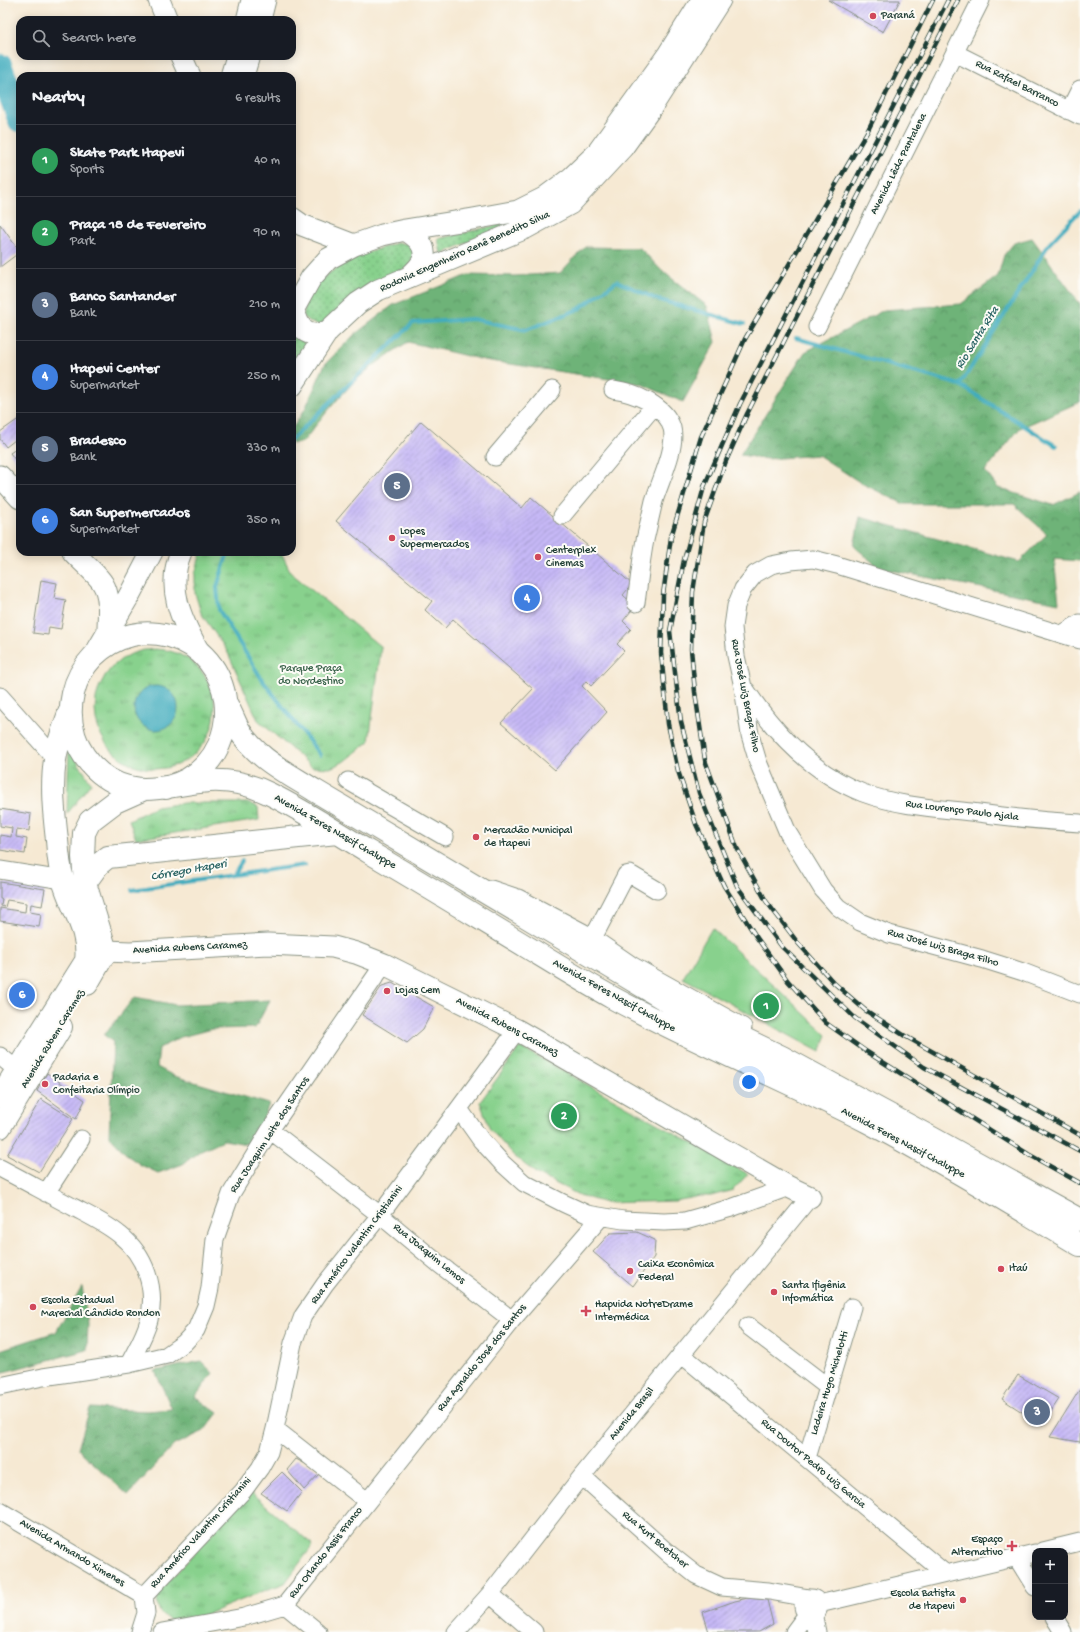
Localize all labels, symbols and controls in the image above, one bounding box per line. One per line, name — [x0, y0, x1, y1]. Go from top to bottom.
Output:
place label: Paraná — [880, 10, 915, 22]
marker: Paraná — [868, 11, 878, 21]
search box — [16, 16, 296, 60]
icon: search — [30, 27, 52, 49]
text: Search here — [62, 29, 136, 47]
street label: Rua Rafael Barranco — [973, 57, 1061, 110]
text: Nearby — [32, 88, 85, 108]
text: 6 results — [235, 91, 280, 106]
street label: Avenida Lêda Pantalena — [868, 111, 930, 217]
text: Skate Park Itapevi — [70, 144, 185, 162]
text: 1 — [42, 153, 48, 168]
text: 40 m — [254, 153, 280, 168]
text: Sports — [70, 162, 104, 177]
street label: Rodovia Engenheiro Renê Benedito Silva — [378, 209, 553, 295]
text: Praça 18 de Fevereiro — [70, 216, 206, 234]
text: 2 — [42, 225, 48, 240]
text: 90 m — [254, 225, 280, 240]
text: Park — [70, 234, 95, 249]
text: Banco Santander — [70, 288, 175, 306]
text: 3 — [42, 297, 48, 312]
text: 210 m — [249, 297, 280, 312]
water label: Rio Santa Rita — [953, 303, 1003, 372]
text: Bank — [70, 306, 96, 321]
text: Itapevi Center — [70, 360, 159, 378]
text: 4 — [42, 369, 48, 384]
text: 250 m — [247, 369, 280, 384]
text: Supermarket — [70, 378, 139, 393]
text: Bradesco — [70, 432, 126, 450]
text: 5 — [42, 441, 48, 456]
text: 330 m — [247, 441, 280, 456]
text: Bank — [70, 450, 96, 465]
pin: 5 — [384, 471, 410, 501]
text: San Supermercados — [70, 504, 190, 522]
text: 6 — [42, 513, 48, 528]
text: 350 m — [247, 513, 280, 528]
text: Supermarket — [70, 522, 139, 537]
place label: Lopes Supermercados — [400, 526, 470, 551]
marker: Lopes Supermercados — [387, 533, 397, 543]
place label: Centerplex Cinemas — [546, 545, 596, 570]
marker: Centerplex Cinemas — [533, 552, 543, 562]
pin: 4 — [514, 583, 540, 613]
street label: Rua José Luiz Braga Filho — [728, 638, 762, 754]
park label: Parque Praça do Nordestino — [278, 663, 344, 688]
street label: Avenida Feres Nascif Chaluppe — [272, 791, 399, 872]
street label: Rua Lourenço Paulo Ajala — [905, 798, 1020, 824]
place label: Mercadão Municipal de Itapevi — [484, 825, 573, 850]
marker: Mercadão Municipal de Itapevi — [471, 832, 481, 842]
water label: Córrego Itaperi — [150, 857, 229, 885]
street label: Rua José Luiz Braga Filho — [886, 926, 1000, 970]
street label: Avenida Rubens Caramez — [133, 939, 249, 957]
street label: Avenida Feres Nascif Chaluppe — [550, 956, 678, 1035]
pin: 6 — [9, 980, 35, 1010]
place label: Lojas Cem — [395, 985, 440, 997]
street label: Avenida Rubem Caramez — [19, 986, 88, 1091]
marker: Lojas Cem — [382, 986, 392, 996]
pin: 1 — [753, 991, 779, 1021]
street label: Avenida Rubens Caramez — [454, 995, 561, 1060]
place label: Padaria e Confeitaria Olímpio — [52, 1072, 140, 1097]
your location — [739, 1072, 759, 1092]
street label: Rua Joaquim Leite dos Santos — [228, 1074, 313, 1195]
marker: Padaria e Confeitaria Olímpio — [40, 1079, 50, 1089]
pin: 2 — [551, 1101, 577, 1131]
street label: Avenida Feres Nascif Chaluppe — [839, 1104, 968, 1181]
street label: Rua Américo Valentim Cristianini — [308, 1183, 406, 1307]
street label: Rua Joaquim Lemos — [391, 1221, 468, 1287]
place label: Caixa Econômica Federal — [637, 1259, 715, 1284]
place label: Itaú — [1009, 1263, 1027, 1275]
marker: Itaú — [996, 1264, 1006, 1274]
marker: Caixa Econômica Federal — [625, 1266, 635, 1276]
place label: Santa Ifigênia Informática — [782, 1279, 847, 1305]
marker: Santa Ifigênia Informática — [769, 1287, 779, 1297]
place label: Escola Estadual Marechal Cândido Rondon — [41, 1295, 161, 1320]
place label: Hapvida NotreDrame Intermédica — [595, 1299, 693, 1324]
street label: Rua Agnaldo José dos Santos — [435, 1301, 530, 1414]
marker: Escola Estadual Marechal Cândido Rondon — [28, 1302, 38, 1312]
marker: Hapvida NotreDrame Intermédica — [580, 1305, 592, 1317]
street label: Ladeira Hugo Michelotti — [808, 1330, 852, 1436]
street label: Avenida Brasil — [607, 1385, 657, 1443]
pin: 3 — [1024, 1397, 1050, 1427]
street label: Rua Doutor Pedro Luiz Garcia — [758, 1417, 868, 1512]
street label: Rua Américo Valentim Cristianini — [148, 1475, 254, 1591]
street label: Rua Orlando Assis Franco — [287, 1505, 366, 1601]
street label: Rua Kurt Boetcher — [620, 1509, 691, 1572]
street label: Avenida Armando Ximenes — [17, 1517, 128, 1590]
place label: Espaço Alternativo — [951, 1534, 1003, 1559]
marker: Espaço Alternativo — [1006, 1540, 1018, 1552]
map controls — [1032, 1548, 1068, 1620]
button: + — [1032, 1548, 1068, 1584]
button: − — [1032, 1584, 1068, 1620]
place label: Escola Batista de Itapevi — [890, 1588, 956, 1613]
marker: Escola Batista de Itapevi — [958, 1595, 968, 1605]

